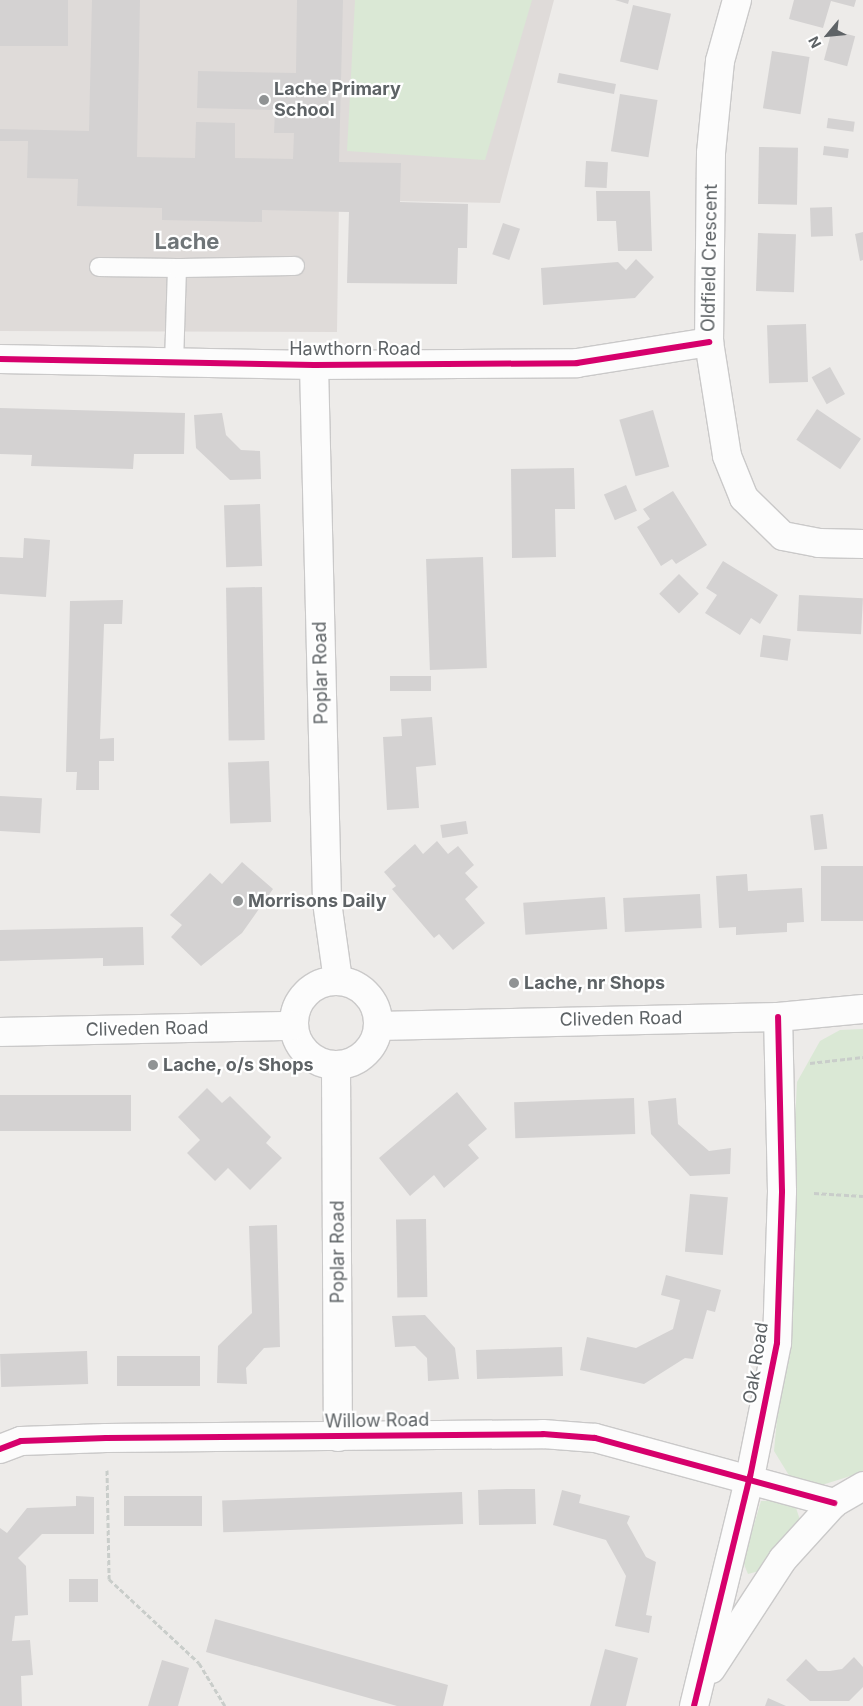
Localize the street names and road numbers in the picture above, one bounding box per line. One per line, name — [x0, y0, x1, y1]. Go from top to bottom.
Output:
street label: Oldfield Crescent — [698, 184, 722, 332]
street label: Hawthorn Road — [289, 338, 421, 360]
street label: Poplar Road — [309, 621, 333, 725]
street label: Cliveden Road — [559, 1007, 683, 1031]
street label: Cliveden Road — [85, 1017, 209, 1041]
street label: Poplar Road — [327, 1201, 349, 1303]
street label: Oak Road — [739, 1321, 773, 1405]
street label: Willow Road — [325, 1409, 429, 1433]

